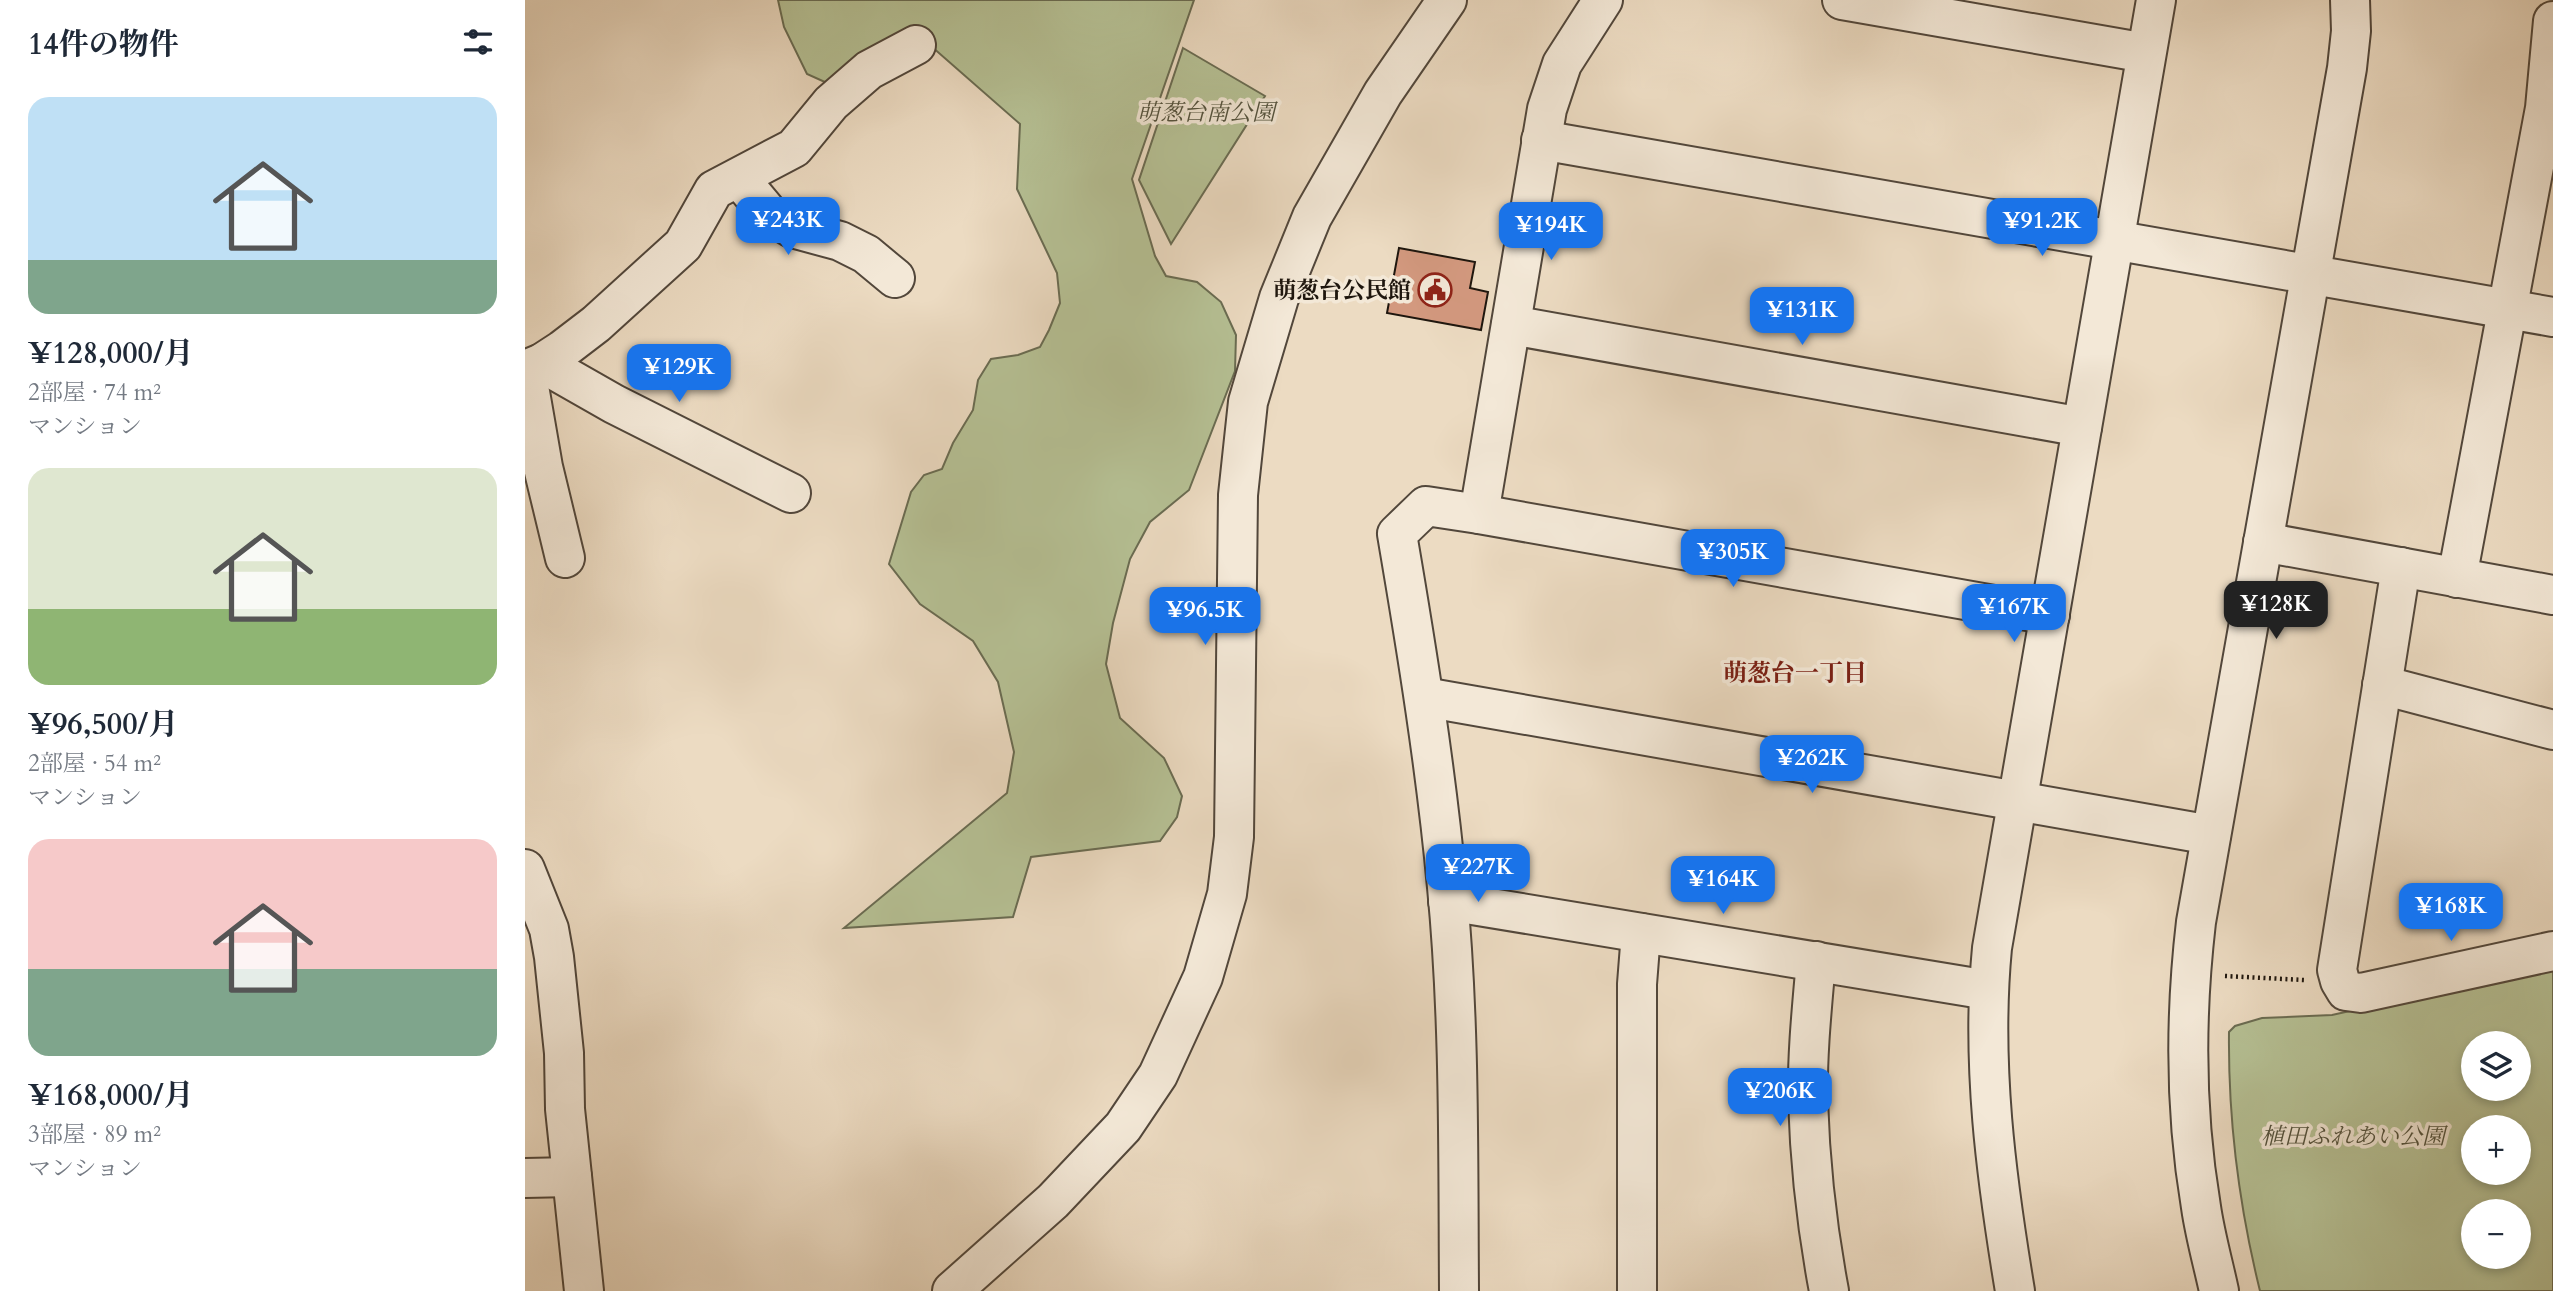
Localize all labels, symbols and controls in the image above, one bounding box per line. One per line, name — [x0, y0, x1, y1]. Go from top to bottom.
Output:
icon: filters — [459, 23, 497, 61]
text: 14件の物件 — [28, 24, 179, 65]
park label: 萌葱台南公園 — [1137, 97, 1279, 128]
icon: home — [200, 143, 326, 269]
pin: ¥243K — [739, 198, 837, 257]
pin: ¥91.2K — [1985, 198, 2099, 258]
pin: ¥194K — [1502, 202, 1600, 262]
text: ¥243K — [752, 204, 824, 235]
text: ¥91.2K — [2003, 205, 2082, 236]
text: ¥194K — [1515, 209, 1587, 240]
public building icon: 萌葱台公民館 — [1416, 271, 1454, 309]
place label: 萌葱台公民館 — [1273, 275, 1411, 306]
pin: ¥131K — [1753, 288, 1851, 347]
text: ¥131K — [1766, 294, 1838, 325]
text: ¥128,000/月 — [28, 333, 194, 374]
pin: ¥129K — [630, 344, 728, 404]
text: ¥129K — [643, 351, 715, 382]
text: 2部屋 · 74 m² — [28, 377, 161, 408]
text: マンション — [28, 411, 142, 442]
icon: home — [200, 514, 326, 640]
pin: ¥305K — [1684, 530, 1782, 589]
text: ¥305K — [1697, 536, 1769, 567]
pin: ¥128K — [2227, 582, 2325, 641]
pin: ¥167K — [1965, 584, 2063, 644]
pin: ¥96.5K — [1148, 588, 1262, 647]
text: ¥128K — [2240, 588, 2312, 619]
text: ¥167K — [1978, 591, 2050, 622]
text: ¥96.5K — [1166, 594, 1245, 625]
district label: 萌葱台一丁目 — [1723, 657, 1867, 690]
text: ¥96,500/月 — [28, 704, 178, 745]
pin: ¥262K — [1763, 736, 1861, 795]
text: ¥262K — [1776, 742, 1848, 773]
text: 2部屋 · 54 m² — [28, 748, 161, 779]
text: マンション — [28, 782, 142, 813]
pin: ¥227K — [1429, 844, 1527, 904]
text: ¥227K — [1442, 851, 1514, 882]
pin: ¥164K — [1674, 856, 1772, 916]
text: ¥164K — [1687, 863, 1759, 894]
pin: ¥168K — [2402, 884, 2500, 943]
icon: home — [200, 885, 326, 1011]
text: ¥168K — [2415, 890, 2487, 921]
map controls — [2461, 1031, 2531, 1269]
button: layers — [2461, 1031, 2531, 1101]
pin: ¥206K — [1731, 1068, 1829, 1128]
text: ¥168,000/月 — [28, 1075, 194, 1116]
text: ¥206K — [1744, 1075, 1816, 1106]
button: + — [2461, 1115, 2531, 1185]
text: 3部屋 · 89 m² — [28, 1119, 161, 1150]
park label: 植田ふれあい公園 — [2261, 1121, 2449, 1152]
text: マンション — [28, 1153, 142, 1184]
button: − — [2461, 1199, 2531, 1269]

